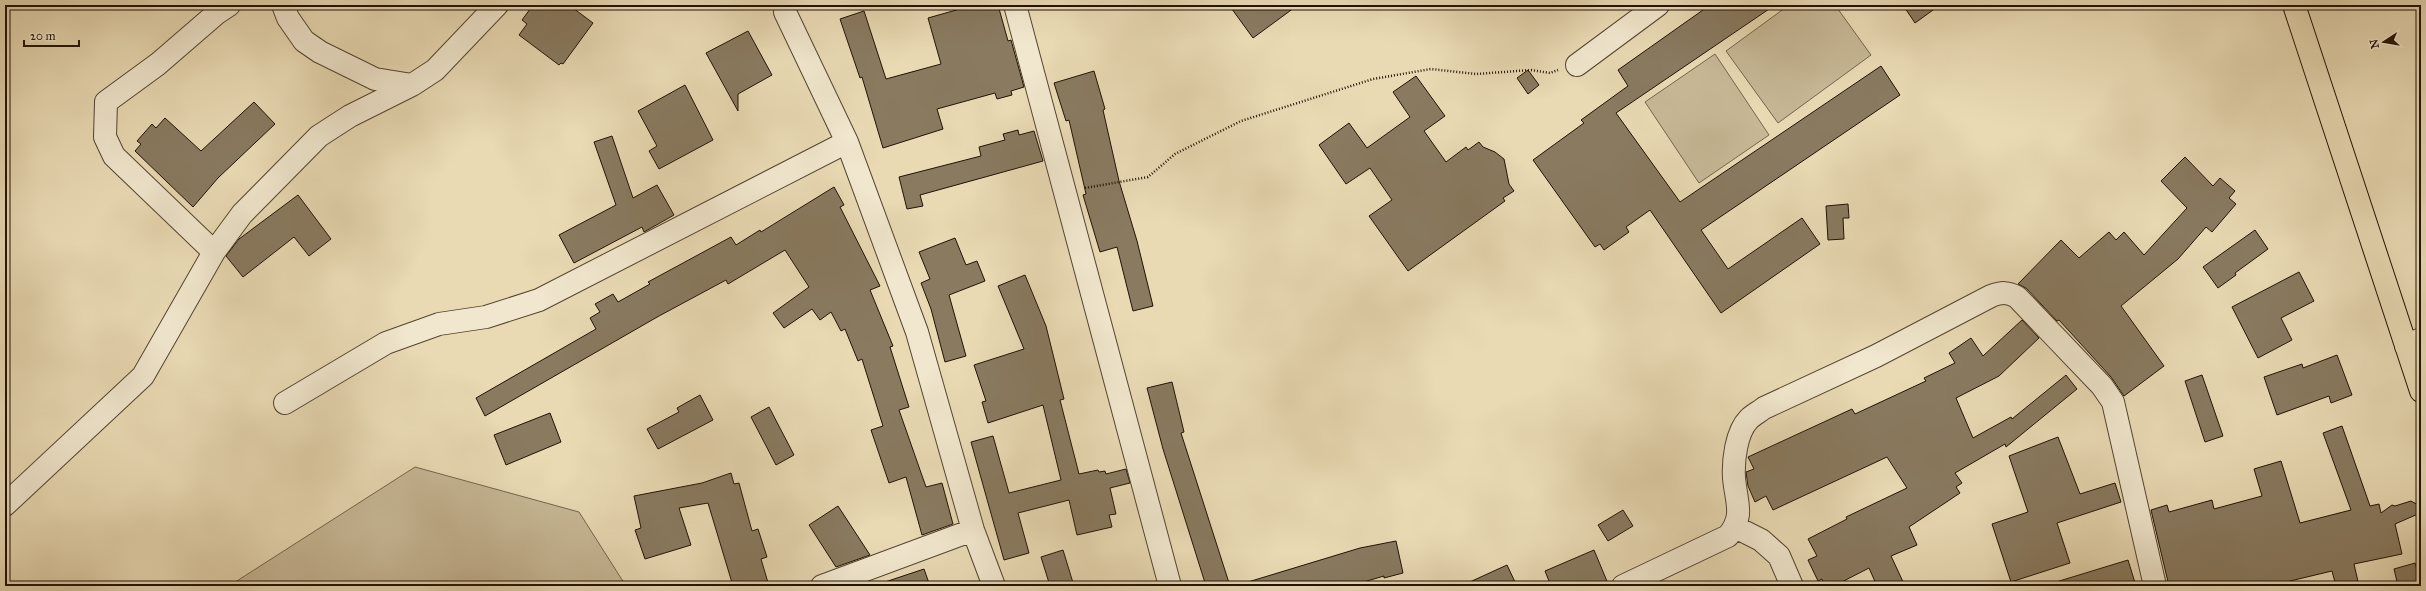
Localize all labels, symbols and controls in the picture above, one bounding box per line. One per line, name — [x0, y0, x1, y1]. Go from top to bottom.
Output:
scale bar — [24, 22, 79, 48]
north arrow — [2364, 22, 2404, 62]
text: 20 m — [30, 29, 56, 43]
text: N — [2367, 37, 2382, 50]

